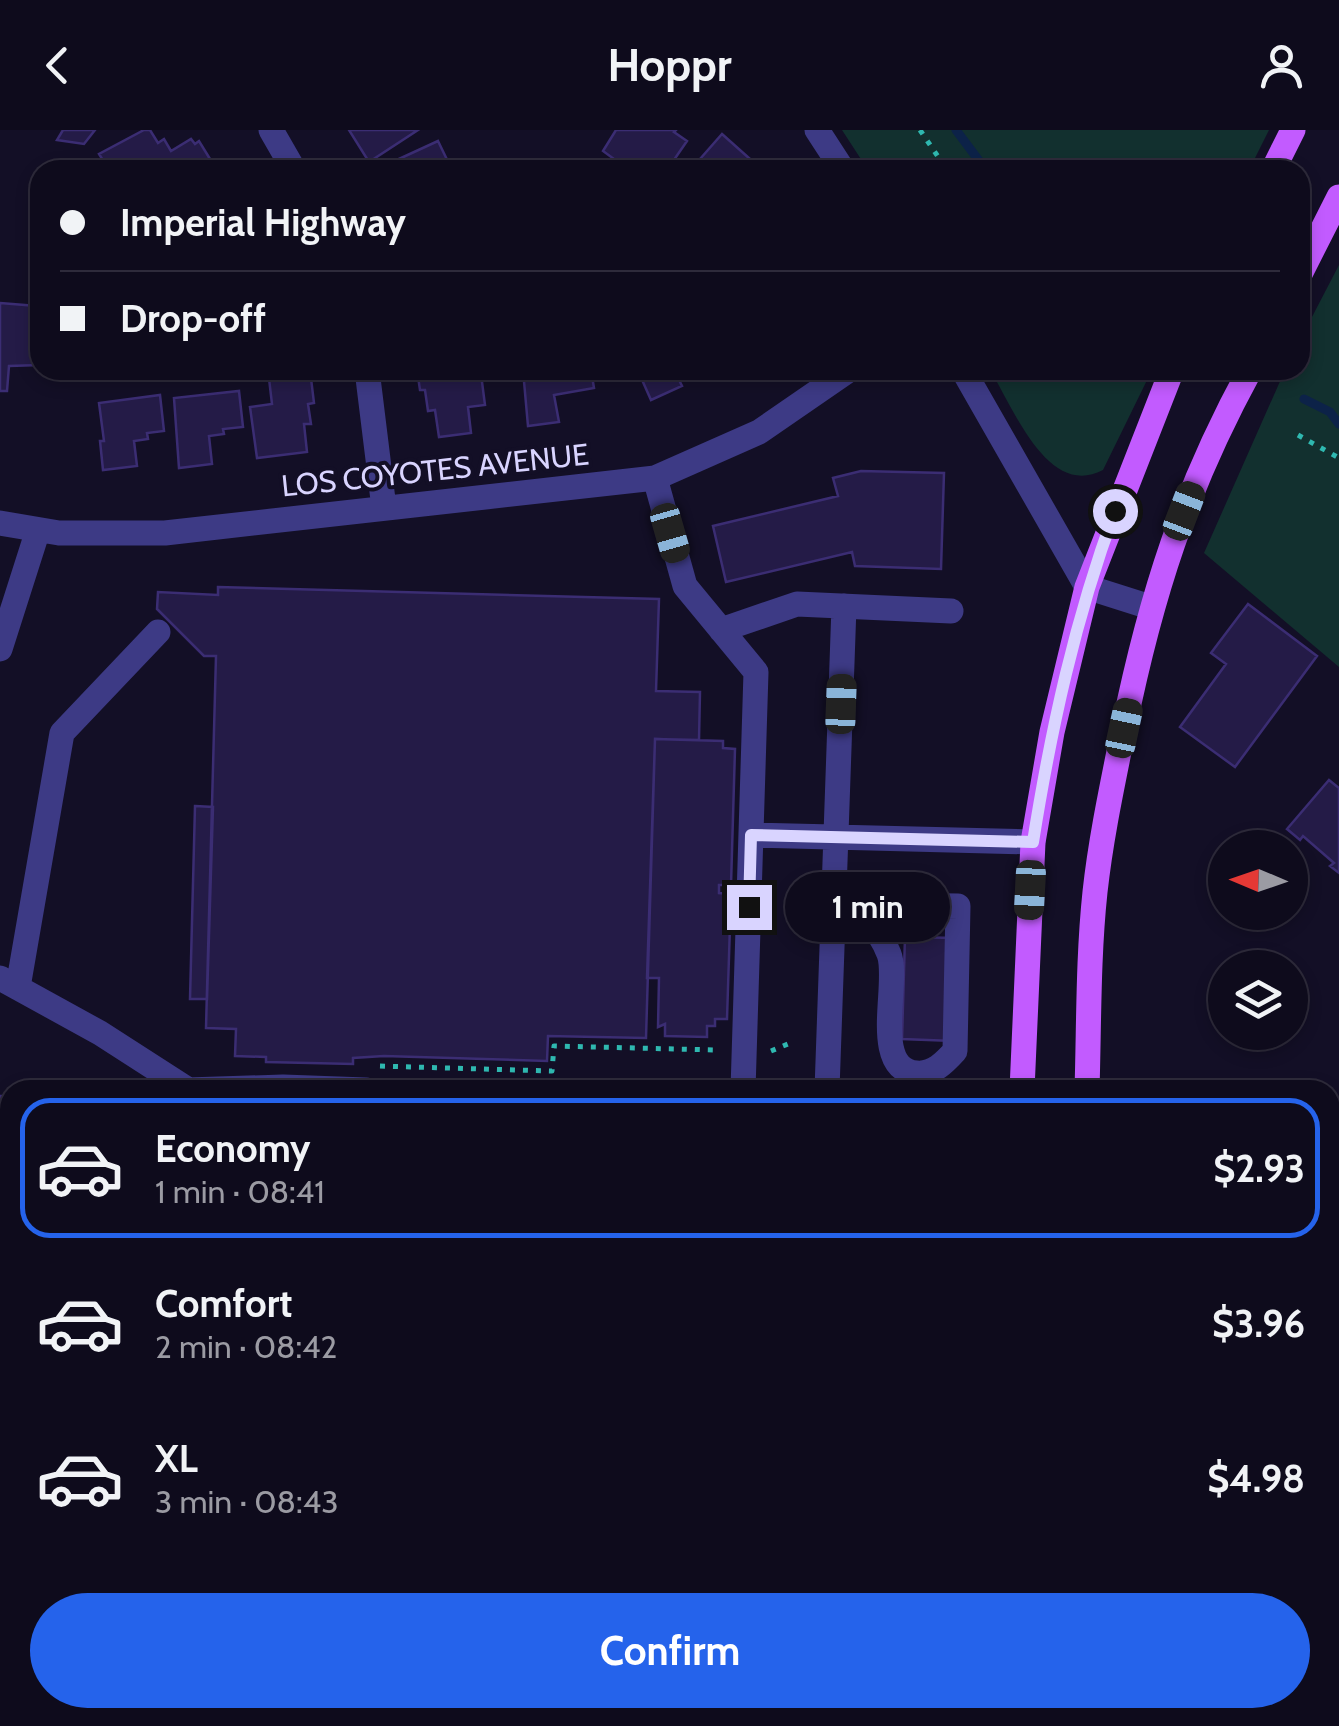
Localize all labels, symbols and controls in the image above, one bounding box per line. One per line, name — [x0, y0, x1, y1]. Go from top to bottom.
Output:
icon: back — [30, 38, 85, 93]
text: Hoppr — [607, 38, 732, 92]
icon: person — [1254, 38, 1309, 93]
text: Imperial Highway — [120, 199, 406, 246]
text: Drop-off — [120, 295, 266, 342]
street label: LOS COYOTES AVENUE — [279, 435, 591, 505]
car — [1159, 478, 1209, 544]
route start — [1093, 489, 1138, 534]
car — [647, 500, 693, 566]
car — [825, 673, 857, 735]
car — [1103, 696, 1145, 760]
north arrow — [1208, 830, 1308, 930]
map controls — [1208, 830, 1308, 1050]
car — [1013, 859, 1047, 921]
callout: 1 min — [784, 872, 949, 942]
route end — [727, 885, 772, 930]
text: 1 min — [831, 887, 904, 926]
button: layers — [1208, 950, 1308, 1050]
icon: car — [35, 1123, 125, 1213]
text: Economy — [155, 1125, 310, 1172]
text: $2.93 — [1213, 1145, 1305, 1192]
text: 1 min · 08:41 — [155, 1172, 325, 1211]
icon: car — [35, 1278, 125, 1368]
text: Comfort — [155, 1280, 292, 1327]
text: $3.96 — [1212, 1300, 1305, 1347]
text: 2 min · 08:42 — [155, 1327, 337, 1366]
icon: car — [35, 1433, 125, 1523]
text: XL — [155, 1435, 198, 1482]
text: $4.98 — [1207, 1455, 1305, 1502]
text: 3 min · 08:43 — [155, 1482, 338, 1521]
button: Confirm — [30, 1593, 1310, 1708]

